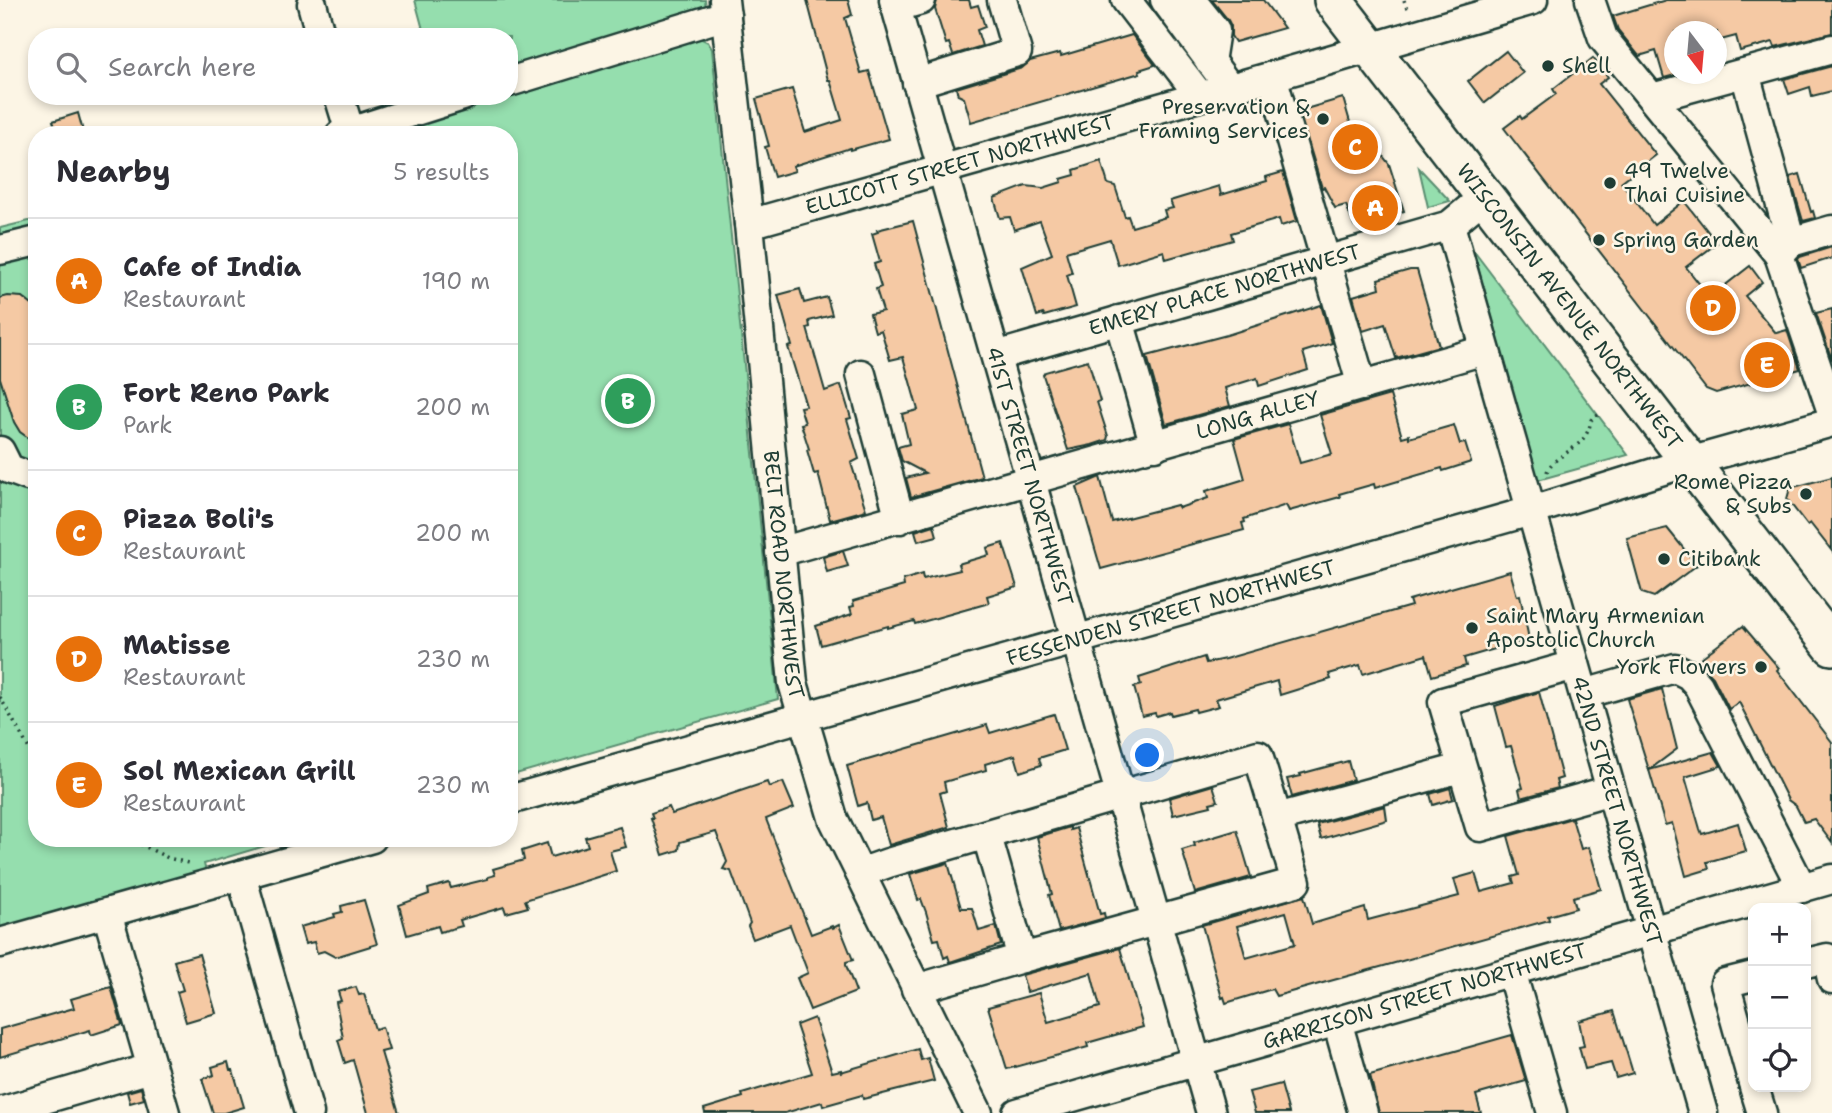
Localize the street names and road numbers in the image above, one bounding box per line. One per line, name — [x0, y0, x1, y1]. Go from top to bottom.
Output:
street label: ELLICOTT STREET NORTHWEST — [802, 108, 1117, 221]
street label: WISCONSIN AVENUE NORTHWEST — [1450, 158, 1689, 455]
street label: EMERY PLACE NORTHWEST — [1085, 238, 1364, 343]
street label: 41ST STREET NORTHWEST — [979, 343, 1080, 609]
street label: LONG ALLEY — [1193, 384, 1323, 446]
street label: BELT ROAD NORTHWEST — [757, 449, 811, 703]
street label: FESSENDEN STREET NORTHWEST — [1003, 553, 1339, 673]
street label: 42ND STREET NORTHWEST — [1565, 672, 1669, 949]
street label: GARRISON STREET NORTHWEST — [1259, 936, 1590, 1056]

